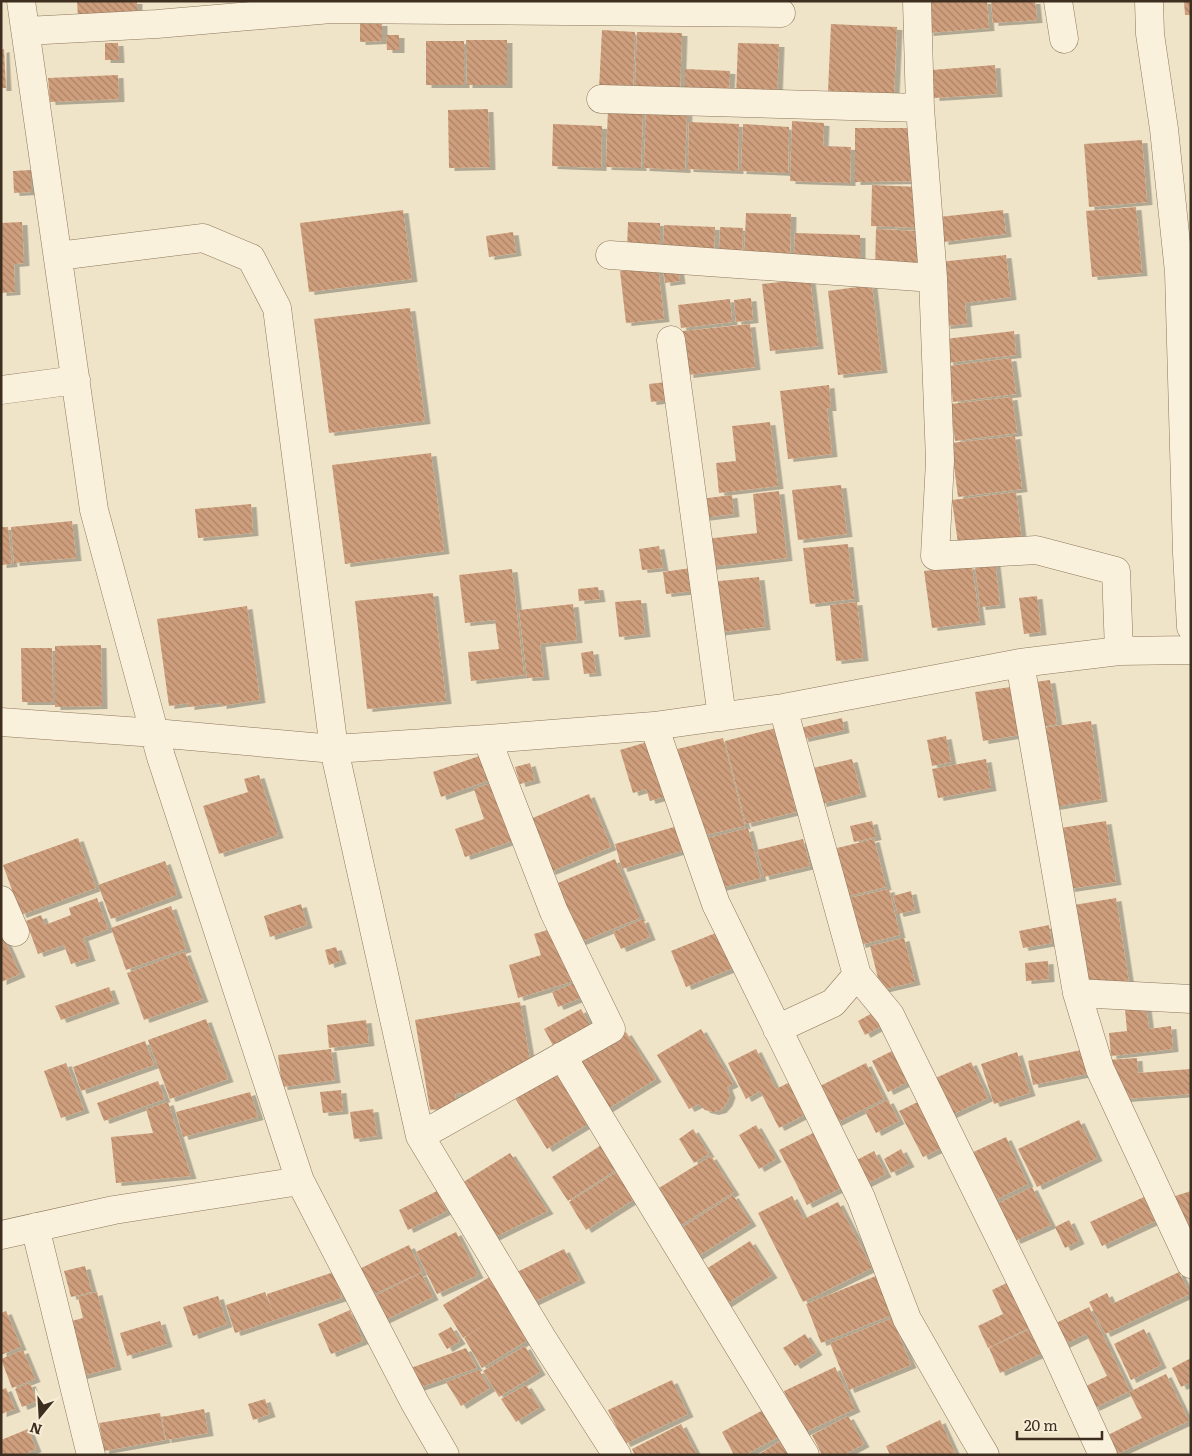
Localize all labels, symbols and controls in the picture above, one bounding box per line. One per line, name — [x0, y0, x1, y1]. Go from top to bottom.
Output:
north arrow — [15, 1391, 65, 1441]
scale bar — [1017, 1408, 1102, 1440]
text: 20 m — [1024, 1413, 1058, 1436]
text: N — [27, 1418, 44, 1441]

